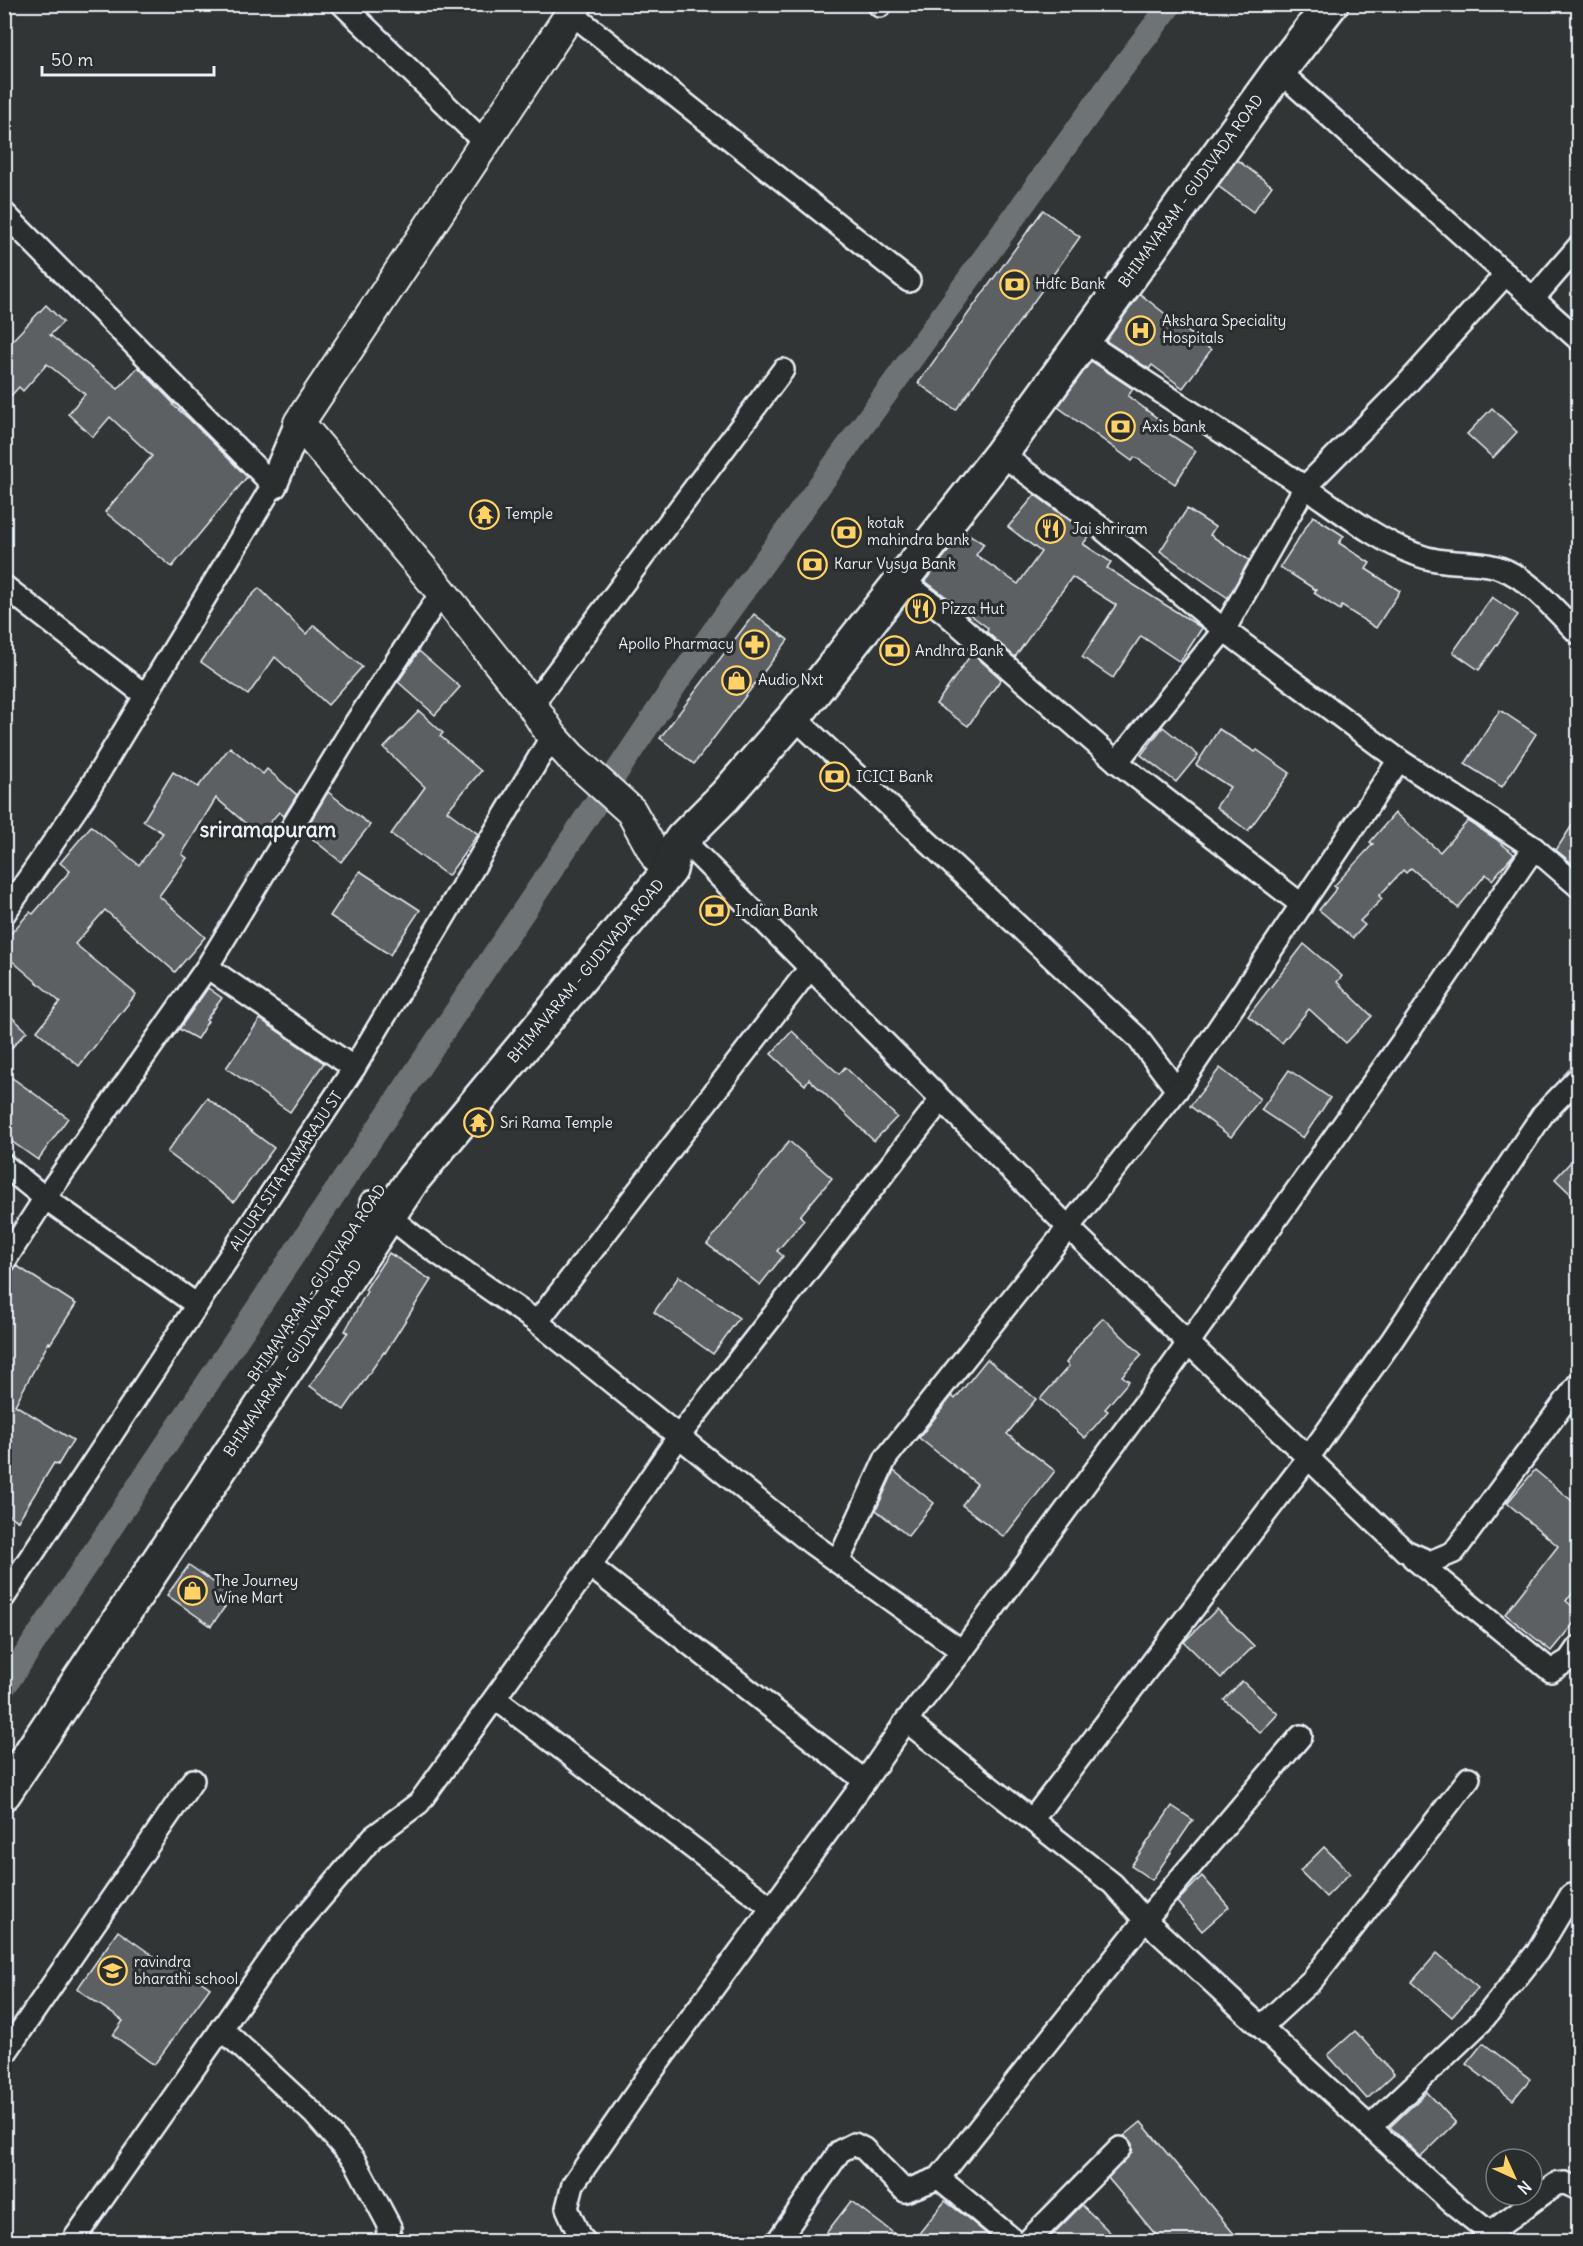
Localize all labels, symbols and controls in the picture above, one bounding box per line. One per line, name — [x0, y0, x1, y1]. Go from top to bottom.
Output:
scale bar — [42, 39, 214, 77]
text: 50 m — [51, 48, 93, 71]
street label: BHIMAVARAM - GUDIVADA ROAD — [1114, 91, 1267, 291]
bank icon: Hdfc Bank — [998, 268, 1030, 300]
place label: Hdfc Bank — [1035, 274, 1106, 293]
place label: Akshara Speciality Hospitals — [1162, 311, 1286, 347]
hospital icon: Akshara Speciality Hospitals — [1125, 314, 1157, 346]
bank icon: Axis bank — [1105, 411, 1137, 443]
place label: Axis bank — [1142, 417, 1206, 436]
temple icon: Temple — [468, 498, 500, 530]
place label: Temple — [505, 504, 553, 523]
place label: kotak mahindra bank — [867, 513, 970, 549]
restaurant icon: Jai shriram — [1035, 513, 1067, 545]
bank icon: kotak mahindra bank — [830, 516, 862, 548]
place label: Jai shriram — [1072, 519, 1148, 538]
bank icon: Karur Vysya Bank — [797, 548, 829, 580]
place label: Karur Vysya Bank — [834, 554, 956, 573]
restaurant icon: Pizza Hut — [904, 593, 936, 625]
place label: Pizza Hut — [941, 599, 1004, 618]
pharmacy icon: Apollo Pharmacy — [739, 628, 771, 660]
place label: Apollo Pharmacy — [619, 634, 734, 653]
bank icon: Andhra Bank — [878, 635, 910, 667]
place label: Andhra Bank — [915, 641, 1004, 660]
shop icon: Audio Nxt — [721, 664, 753, 696]
place label: Audio Nxt — [758, 670, 823, 689]
bank icon: ICICI Bank — [819, 761, 851, 793]
place label: ICICI Bank — [856, 767, 933, 786]
district label: sriramapuram — [200, 816, 337, 843]
street label: BHIMAVARAM - GUDIVADA ROAD — [503, 875, 668, 1066]
bank icon: Indian Bank — [698, 895, 730, 927]
place label: Indian Bank — [735, 901, 818, 920]
street label: ALLURI SITA RAMARAJU ST — [225, 1087, 346, 1254]
temple icon: Sri Rama Temple — [463, 1107, 495, 1139]
place label: Sri Rama Temple — [500, 1113, 613, 1132]
street label: BHIMAVARAM - GUDIVADA ROAD — [244, 1181, 390, 1385]
street label: BHIMAVARAM - GUDIVADA ROAD — [220, 1256, 366, 1460]
place label: The Journey Wine Mart — [214, 1571, 298, 1607]
shop icon: The Journey Wine Mart — [177, 1574, 209, 1606]
place label: ravindra bharathi school — [134, 1952, 238, 1988]
school or university icon: ravindra bharathi school — [97, 1955, 129, 1987]
north arrow — [1484, 2147, 1544, 2207]
text: N — [1514, 2177, 1536, 2199]

